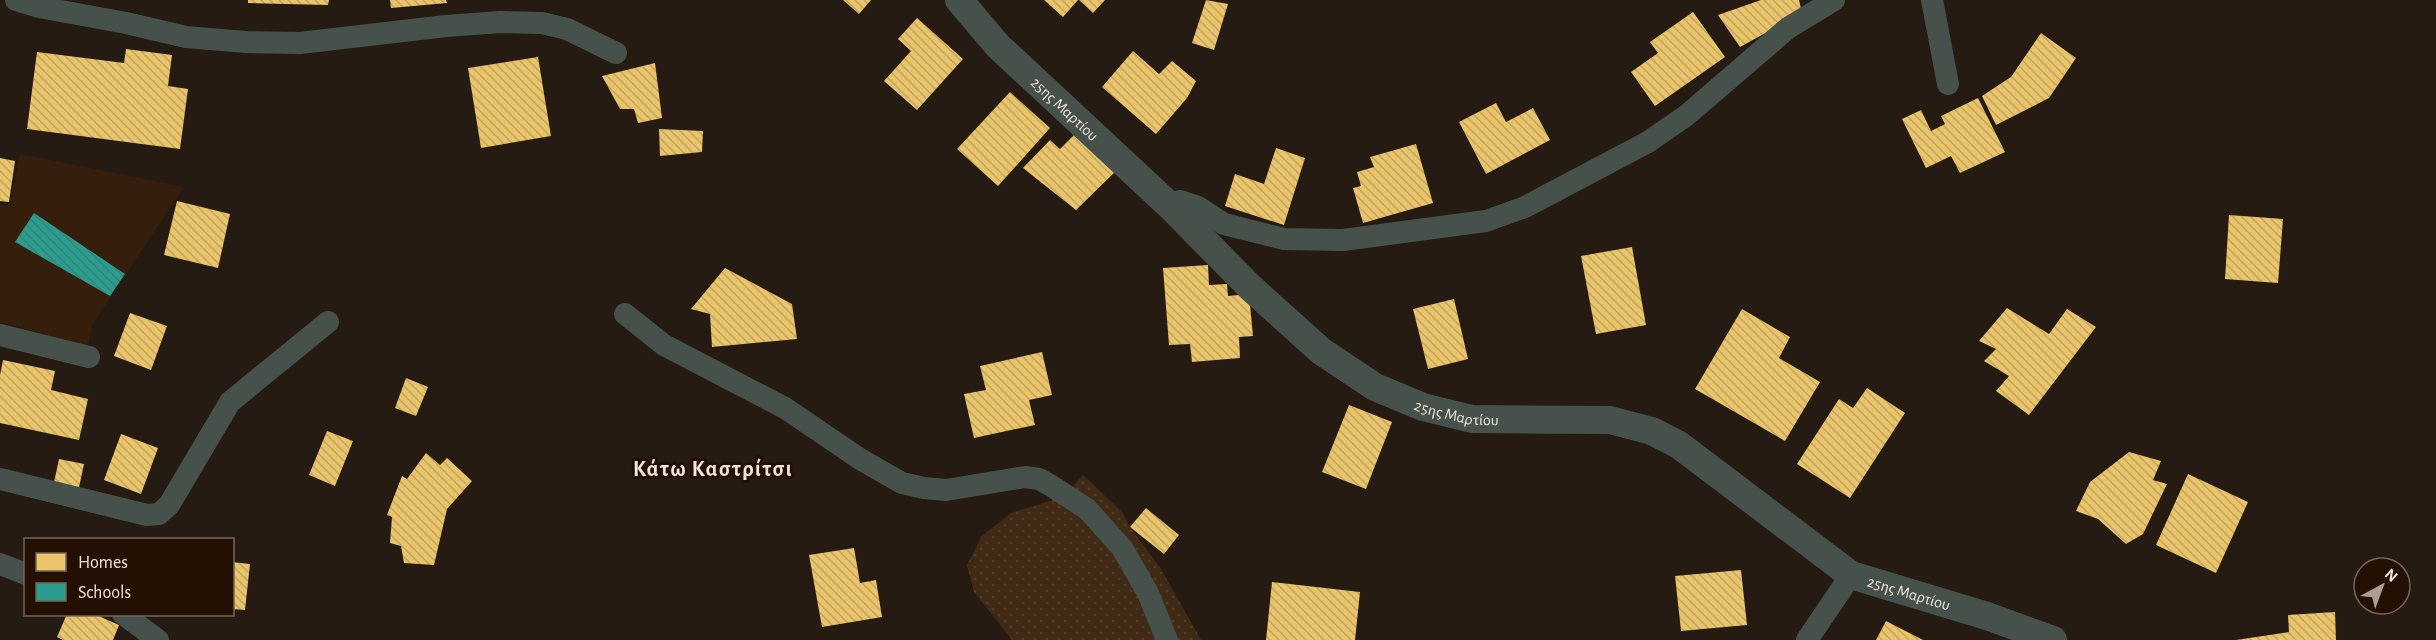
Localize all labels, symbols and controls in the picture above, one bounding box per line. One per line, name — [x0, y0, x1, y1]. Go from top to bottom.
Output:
street label: 25ης Μαρτίου — [1028, 74, 1101, 144]
street label: 25ης Μαρτίου — [1412, 397, 1499, 428]
district label: Κάτω Καστρίτσι — [633, 458, 793, 480]
legend — [24, 538, 234, 616]
text: Homes — [78, 554, 128, 572]
north arrow — [2352, 556, 2412, 616]
text: N — [2382, 566, 2401, 585]
street label: 25ης Μαρτίου — [1865, 573, 1952, 613]
text: Schools — [78, 584, 131, 602]

